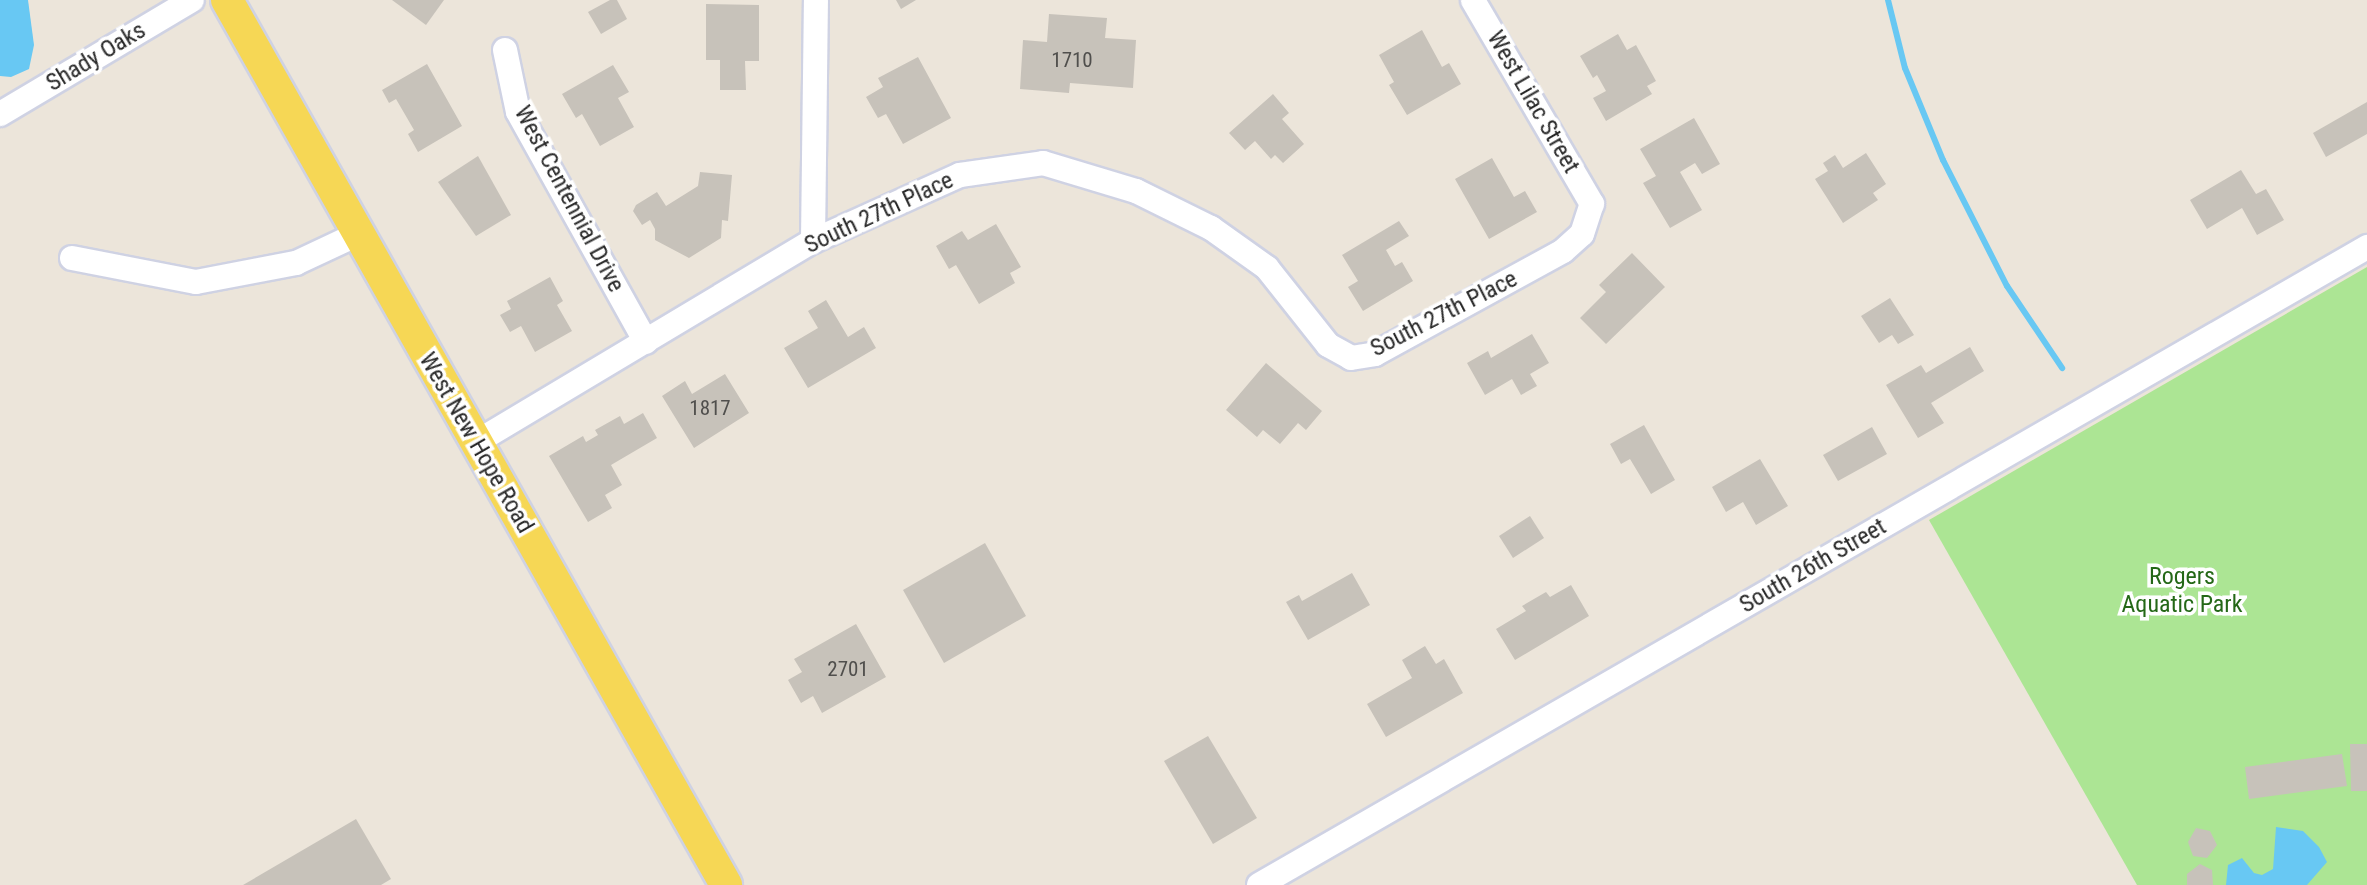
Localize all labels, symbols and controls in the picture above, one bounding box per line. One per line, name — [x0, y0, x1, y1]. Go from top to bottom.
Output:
street label: Shady Oaks — [41, 16, 151, 98]
street label: West Lilac Street — [1481, 26, 1585, 178]
house number: 1710 — [1051, 47, 1093, 73]
street label: West Centennial Drive — [508, 101, 630, 297]
street label: South 27th Place — [800, 166, 958, 260]
street label: South 27th Place — [1366, 265, 1522, 363]
street label: West New Hope Road — [413, 348, 539, 538]
house number: 1817 — [689, 395, 731, 421]
street label: South 26th Street — [1735, 512, 1891, 620]
park label: Rogers Aquatic Park — [2122, 563, 2242, 619]
house number: 2701 — [827, 656, 869, 682]

